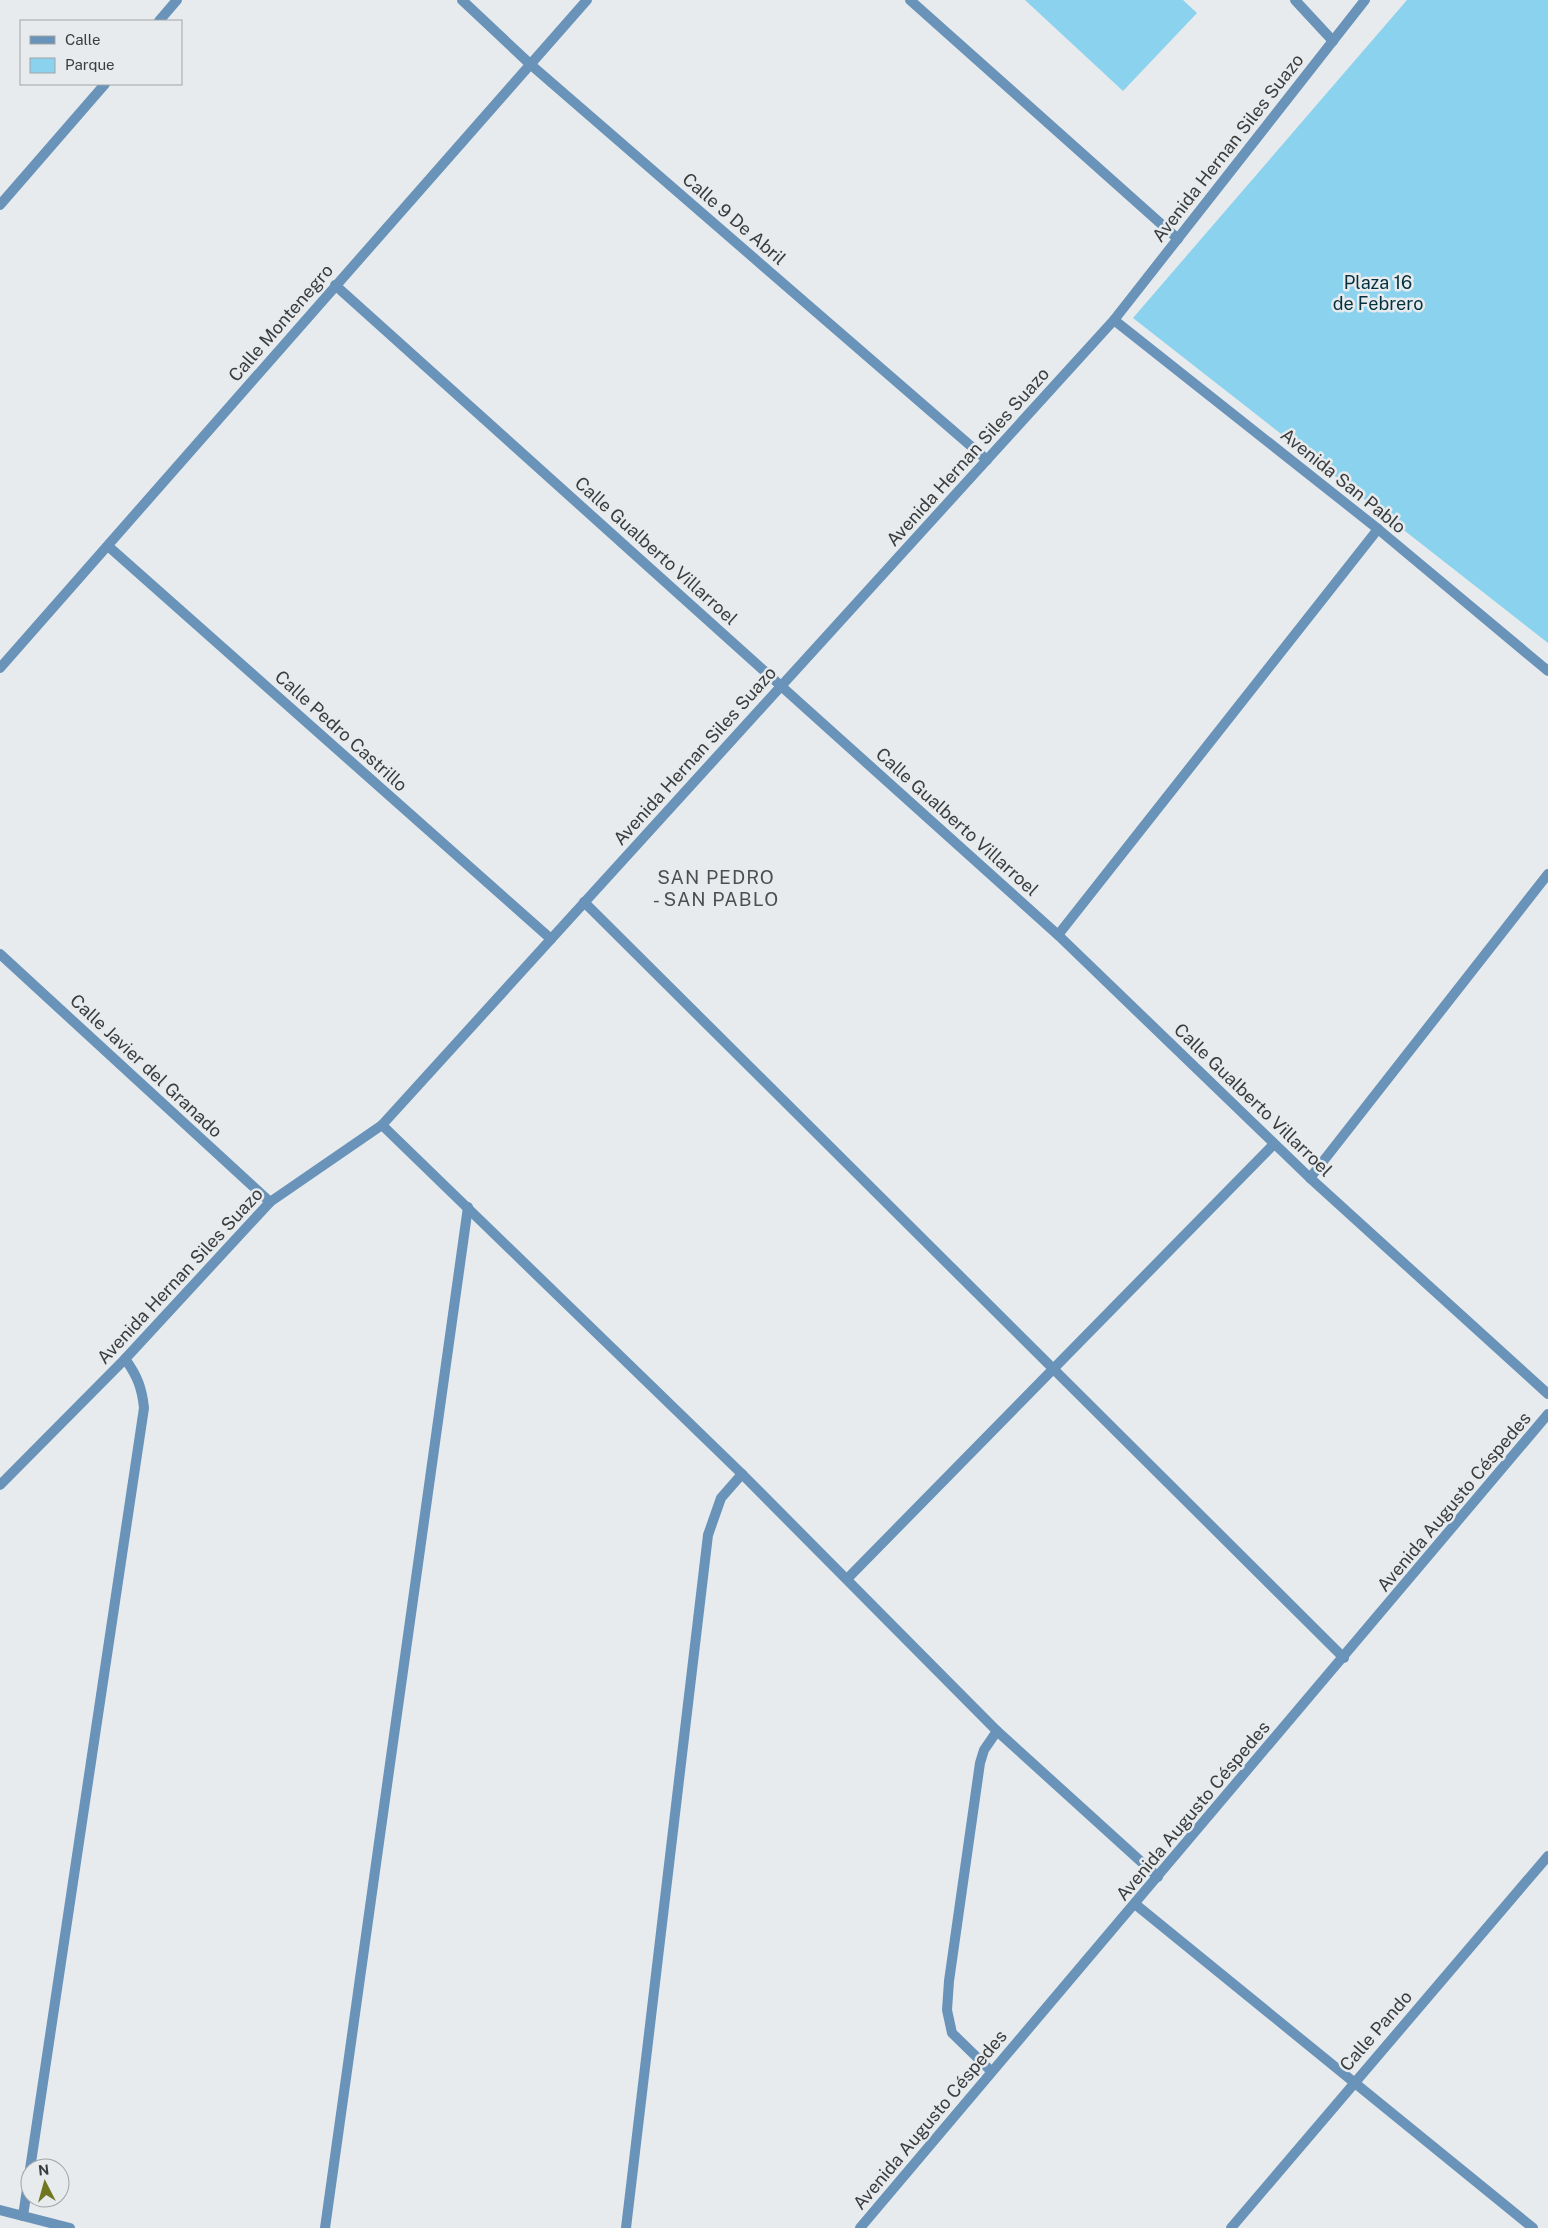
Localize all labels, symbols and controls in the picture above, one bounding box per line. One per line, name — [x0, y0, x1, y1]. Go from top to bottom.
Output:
legend — [20, 20, 182, 85]
text: Calle — [65, 31, 101, 48]
street label: Avenida Hernan Siles Suazo — [1148, 49, 1308, 246]
text: Parque — [65, 56, 115, 73]
street label: Calle 9 De Abril — [678, 168, 790, 269]
street label: Calle Montenegro — [224, 260, 337, 386]
park label: Plaza 16 de Febrero — [1333, 272, 1423, 314]
street label: Avenida Hernan Siles Suazo — [882, 363, 1053, 550]
street label: Avenida San Pablo — [1277, 424, 1410, 537]
street label: Calle Gualberto Villarroel — [571, 472, 742, 629]
street label: Avenida Hernan Siles Suazo — [609, 662, 780, 849]
street label: Calle Pedro Castrillo — [271, 666, 412, 795]
street label: Calle Gualberto Villarroel — [872, 743, 1043, 900]
district label: SAN PEDRO - SAN PABLO — [653, 866, 779, 910]
street label: Calle Javier del Granado — [66, 990, 227, 1142]
street label: Calle Gualberto Villarroel — [1170, 1019, 1337, 1181]
street label: Avenida Hernan Siles Suazo — [92, 1183, 267, 1368]
street label: Avenida Augusto Céspedes — [1372, 1408, 1535, 1596]
street label: Avenida Augusto Céspedes — [1111, 1717, 1274, 1905]
street label: Calle Pando — [1335, 1986, 1416, 2075]
street label: Avenida Augusto Céspedes — [848, 2026, 1011, 2214]
north arrow — [20, 2158, 70, 2208]
text: N — [37, 2162, 50, 2179]

